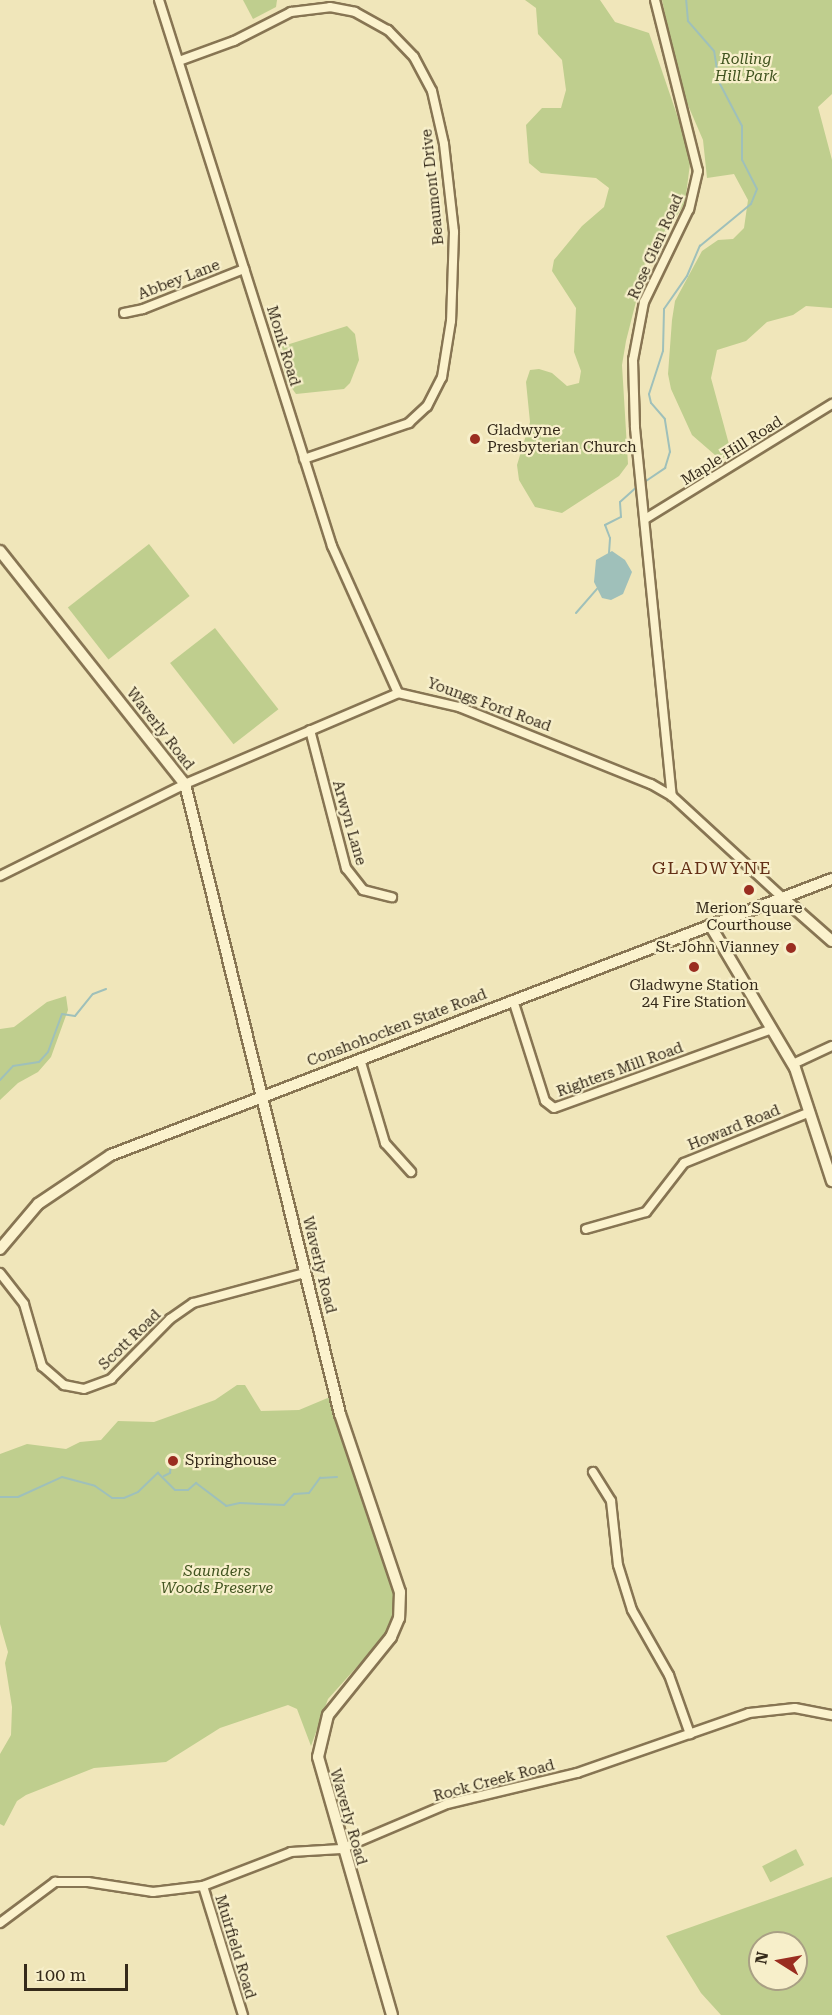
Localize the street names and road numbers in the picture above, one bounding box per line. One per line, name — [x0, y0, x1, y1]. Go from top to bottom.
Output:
street label: Beaumont Drive — [418, 128, 448, 246]
street label: Rose Glen Road — [625, 192, 687, 302]
street label: Abbey Lane — [136, 256, 222, 304]
street label: Monk Road — [262, 304, 304, 388]
street label: Maple Hill Road — [678, 413, 786, 489]
street label: Youngs Ford Road — [425, 674, 553, 736]
street label: Waverly Road — [122, 684, 198, 774]
street label: Arwyn Lane — [328, 778, 370, 868]
street label: Conshohocken State Road — [305, 985, 489, 1071]
street label: Righters Mill Road — [554, 1039, 686, 1101]
street label: Howard Road — [685, 1101, 783, 1155]
street label: Waverly Road — [298, 1215, 340, 1315]
street label: Scott Road — [95, 1306, 165, 1374]
street label: Rock Creek Road — [432, 1756, 556, 1806]
street label: Waverly Road — [326, 1767, 370, 1867]
street label: Muirfield Road — [211, 1893, 259, 2001]

